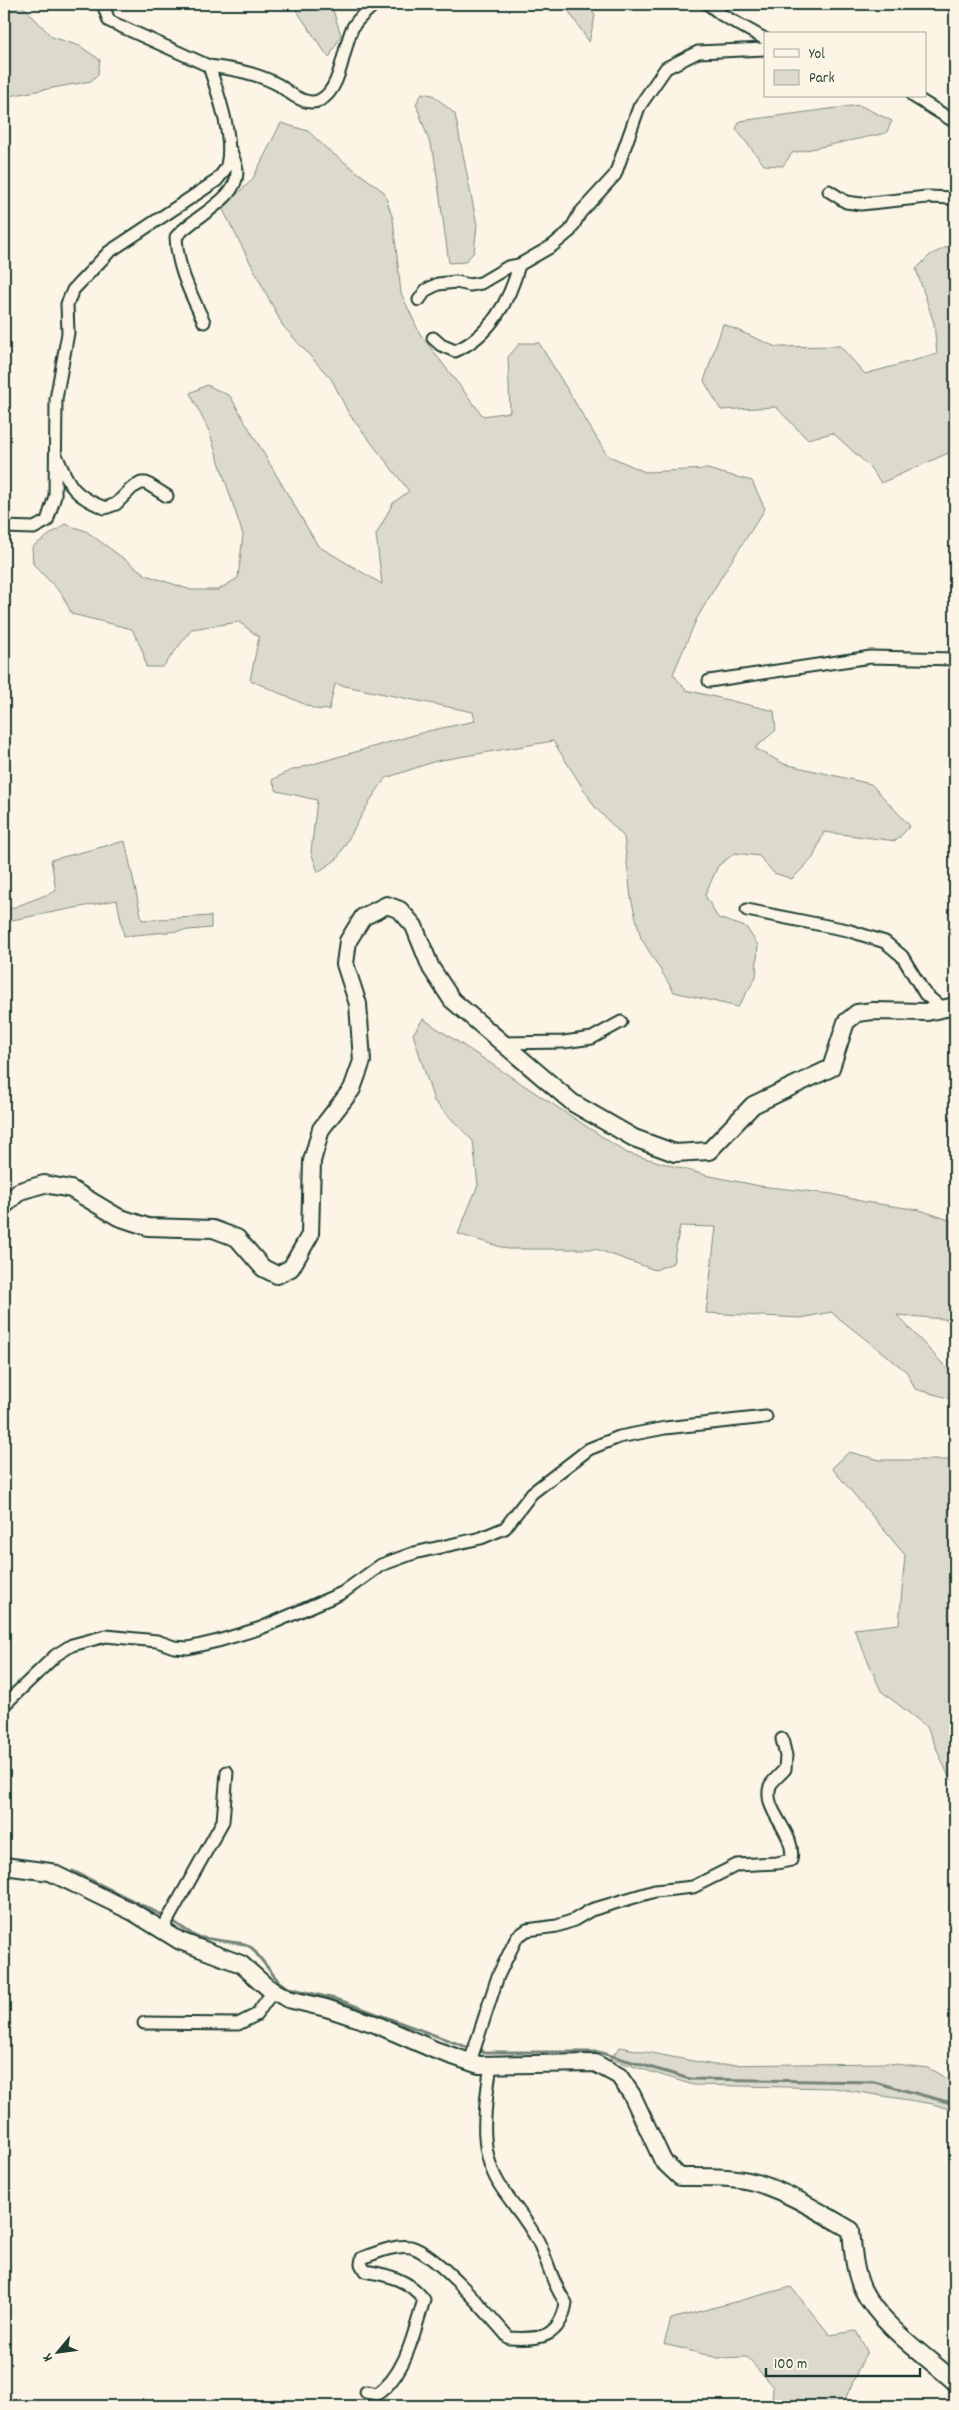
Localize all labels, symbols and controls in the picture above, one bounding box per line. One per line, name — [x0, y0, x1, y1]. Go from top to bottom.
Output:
legend — [764, 32, 926, 98]
text: Yol — [809, 44, 825, 66]
text: Park — [809, 68, 835, 90]
north arrow — [32, 2328, 82, 2378]
scale bar — [766, 2345, 920, 2377]
text: K — [38, 2349, 59, 2365]
text: 100 m — [774, 2354, 807, 2376]

